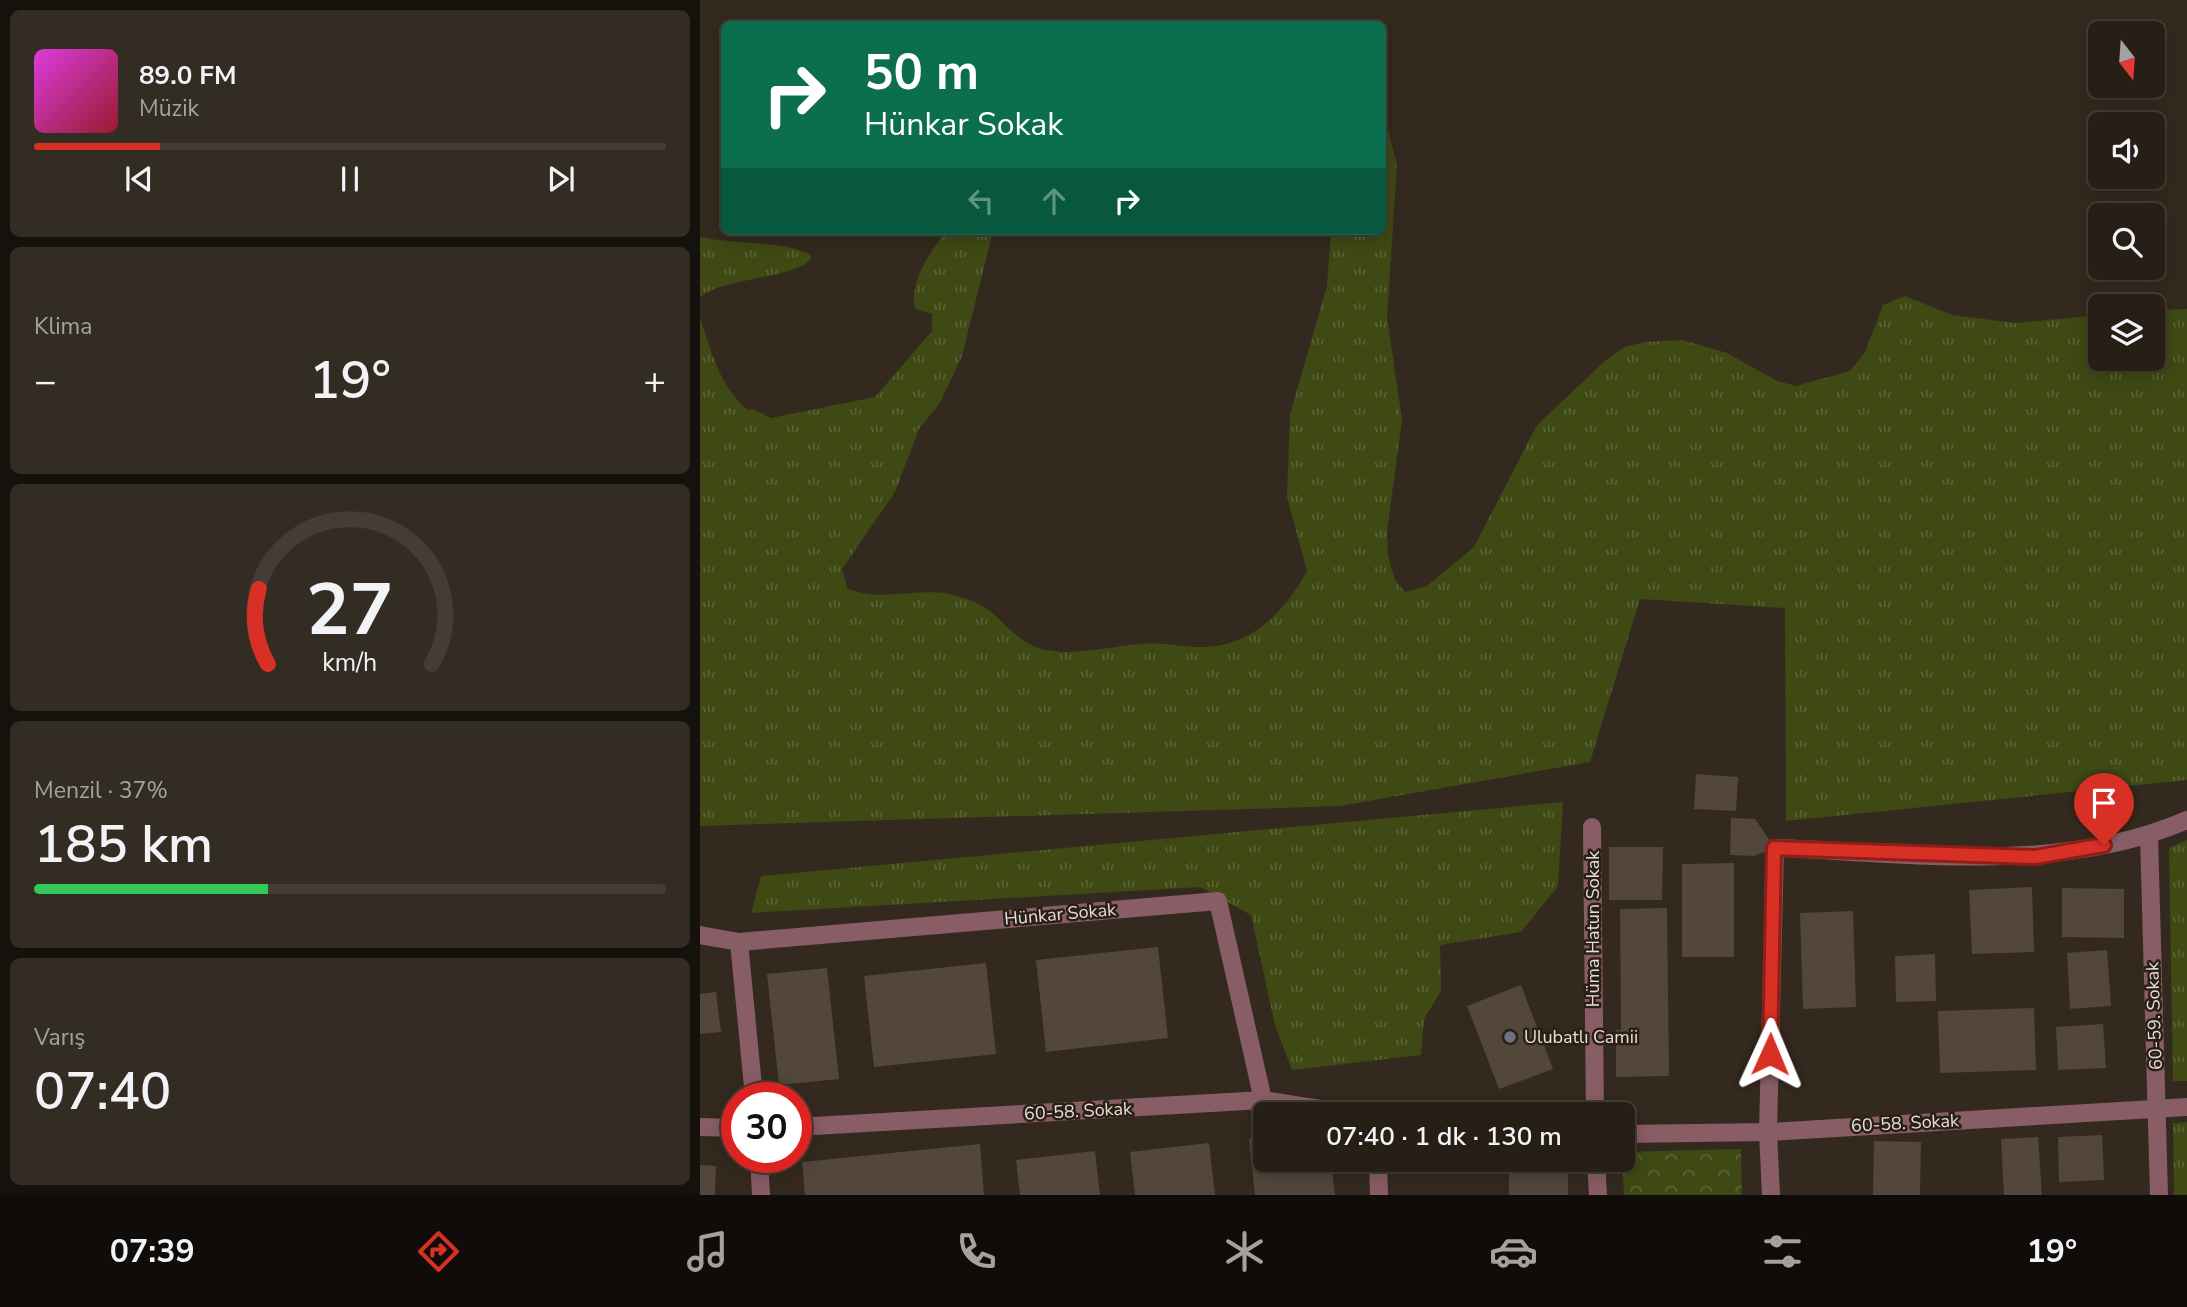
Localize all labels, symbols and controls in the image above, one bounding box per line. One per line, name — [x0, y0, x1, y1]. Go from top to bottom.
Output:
north arrow — [2088, 21, 2165, 98]
map controls — [2088, 21, 2165, 371]
text: 50 m — [864, 39, 979, 106]
icon: right — [749, 49, 840, 140]
text: 89.0 FM — [139, 58, 236, 93]
text: Müzik — [139, 93, 199, 124]
text: Hünkar Sokak — [864, 103, 1063, 146]
button: sound — [2088, 112, 2165, 189]
icon: previous — [120, 160, 158, 198]
icon: pause — [331, 160, 369, 198]
icon: next — [542, 160, 580, 198]
icon: left — [962, 182, 1000, 220]
icon: ahead — [1035, 182, 1073, 220]
icon: right — [1108, 182, 1146, 220]
button: search — [2088, 203, 2165, 280]
button: layers — [2088, 294, 2165, 371]
text: Klima — [34, 311, 92, 342]
text: 19° — [309, 345, 391, 416]
text: − — [34, 356, 57, 407]
text: + — [643, 356, 666, 407]
text: 27 — [306, 560, 394, 660]
text: km/h — [322, 645, 378, 679]
pin — [2074, 773, 2134, 845]
text: Menzil · 37% — [34, 775, 168, 806]
icon: arrive — [2085, 784, 2123, 822]
text: 185 km — [34, 809, 213, 880]
street label: Hüma Hatun Sokak — [1581, 850, 1605, 1007]
street label: Hünkar Sokak — [1003, 897, 1118, 931]
street label: 60-59. Sokak — [2140, 961, 2168, 1070]
position arrow — [1733, 1017, 1807, 1091]
text: Varış — [34, 1022, 85, 1053]
place label: Ulubatlı Camii — [1524, 1025, 1638, 1049]
marker: Ulubatlı Camii — [1502, 1029, 1518, 1045]
text: 07:40 — [34, 1056, 171, 1127]
speed limit sign: 30 — [721, 1082, 812, 1173]
street label: 60-58. Sokak — [1023, 1096, 1134, 1126]
street label: 60-58. Sokak — [1850, 1108, 1961, 1138]
text: 07:40 · 1 dk · 130 m — [1326, 1119, 1562, 1154]
icon: directions — [414, 1227, 463, 1276]
icon: music — [683, 1227, 732, 1276]
icon: phone — [952, 1227, 1001, 1276]
icon: climate — [1220, 1227, 1269, 1276]
icon: car — [1489, 1227, 1538, 1276]
icon: filters — [1758, 1227, 1807, 1276]
text: 07:39 — [110, 1230, 195, 1273]
text: 19° — [2027, 1230, 2077, 1273]

